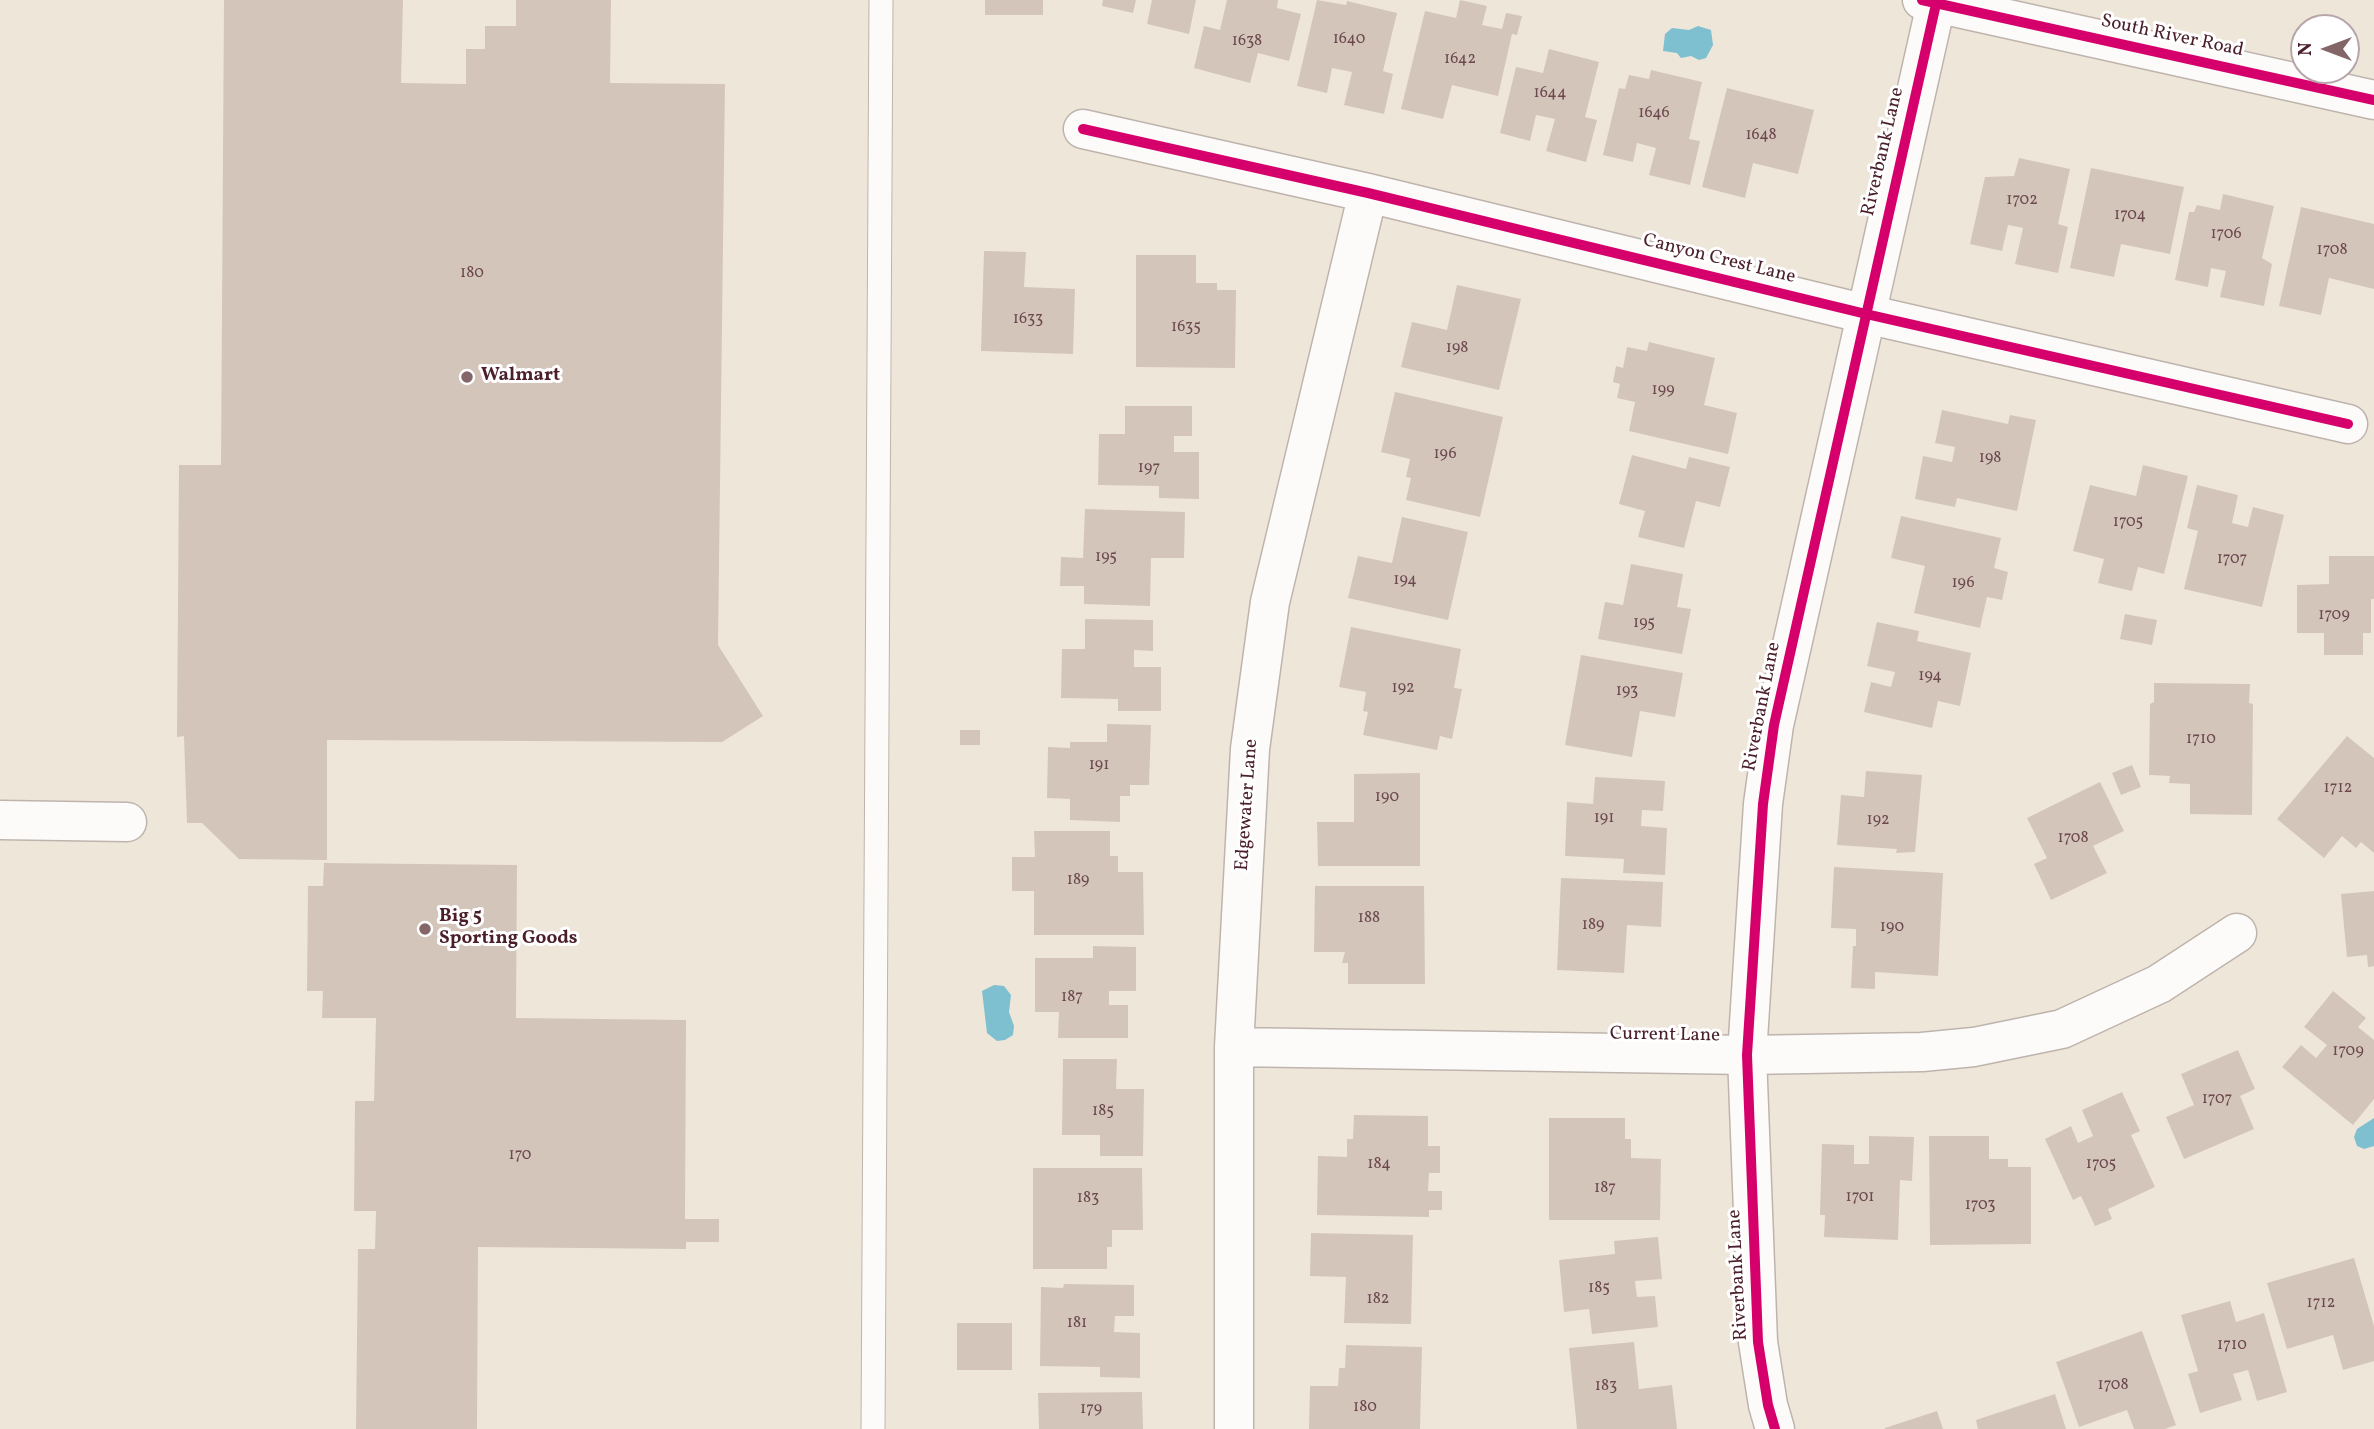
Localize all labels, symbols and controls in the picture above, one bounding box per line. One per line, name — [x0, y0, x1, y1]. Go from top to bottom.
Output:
street label: South River Road — [2099, 11, 2245, 63]
north arrow — [2290, 14, 2360, 84]
house number: 1640 — [1333, 30, 1365, 50]
house number: 1638 — [1232, 32, 1262, 52]
text: N — [2293, 42, 2319, 56]
house number: 1642 — [1444, 50, 1476, 70]
house number: 1644 — [1534, 84, 1566, 104]
street label: Riverbank Lane — [1858, 85, 1910, 219]
house number: 1646 — [1638, 104, 1670, 124]
house number: 1648 — [1745, 126, 1777, 146]
house number: 1702 — [2006, 191, 2038, 211]
house number: 1704 — [2114, 206, 2146, 226]
house number: 1706 — [2210, 225, 2242, 245]
street label: Canyon Crest Lane — [1640, 230, 1798, 290]
house number: 1708 — [2316, 241, 2348, 261]
house number: 180 — [460, 264, 484, 284]
house number: 1633 — [1013, 310, 1043, 330]
house number: 1635 — [1171, 318, 1201, 338]
house number: 198 — [1446, 339, 1468, 359]
place label: Walmart — [481, 366, 560, 388]
marker: Walmart — [459, 369, 475, 385]
house number: 199 — [1652, 381, 1674, 401]
house number: 196 — [1433, 445, 1457, 465]
house number: 198 — [1979, 449, 2001, 469]
house number: 197 — [1138, 459, 1160, 479]
house number: 1705 — [2113, 513, 2143, 533]
house number: 195 — [1095, 548, 1117, 568]
house number: 1707 — [2217, 550, 2247, 570]
house number: 194 — [1393, 571, 1417, 591]
house number: 196 — [1951, 574, 1975, 594]
house number: 1709 — [2318, 606, 2350, 626]
house number: 195 — [1633, 614, 1655, 634]
street label: Riverbank Lane — [1739, 640, 1787, 774]
house number: 194 — [1918, 667, 1942, 687]
house number: 192 — [1391, 679, 1415, 699]
house number: 193 — [1616, 682, 1638, 702]
house number: 1710 — [2186, 730, 2216, 750]
street label: Edgewater Lane — [1232, 738, 1264, 872]
house number: 191 — [1089, 756, 1109, 776]
house number: 1712 — [2324, 779, 2352, 799]
house number: 190 — [1375, 788, 1399, 808]
house number: 191 — [1594, 809, 1614, 829]
house number: 192 — [1866, 811, 1890, 831]
house number: 1708 — [2057, 829, 2089, 849]
house number: 189 — [1067, 871, 1089, 891]
place label: Big 5 Sporting Goods — [439, 907, 578, 951]
house number: 188 — [1358, 909, 1380, 929]
house number: 189 — [1582, 916, 1604, 936]
house number: 190 — [1880, 918, 1904, 938]
marker: Big 5 Sporting Goods — [417, 921, 433, 937]
house number: 187 — [1061, 988, 1083, 1008]
street label: Current Lane — [1610, 1024, 1720, 1048]
house number: 1709 — [2332, 1042, 2364, 1062]
house number: 1707 — [2202, 1090, 2232, 1110]
house number: 185 — [1092, 1102, 1114, 1122]
house number: 170 — [509, 1146, 531, 1166]
house number: 184 — [1367, 1155, 1391, 1175]
house number: 1705 — [2086, 1155, 2116, 1175]
house number: 187 — [1594, 1179, 1616, 1199]
house number: 1701 — [1845, 1188, 1875, 1208]
house number: 183 — [1077, 1189, 1099, 1209]
house number: 1703 — [1965, 1196, 1995, 1216]
street label: Riverbank Lane — [1724, 1209, 1754, 1341]
house number: 185 — [1588, 1279, 1610, 1299]
house number: 182 — [1367, 1290, 1389, 1310]
house number: 1712 — [2307, 1294, 2335, 1314]
house number: 181 — [1067, 1314, 1087, 1334]
house number: 1710 — [2217, 1336, 2247, 1356]
house number: 1708 — [2097, 1376, 2129, 1396]
house number: 183 — [1595, 1377, 1617, 1397]
house number: 180 — [1353, 1398, 1377, 1418]
house number: 179 — [1080, 1400, 1102, 1420]

